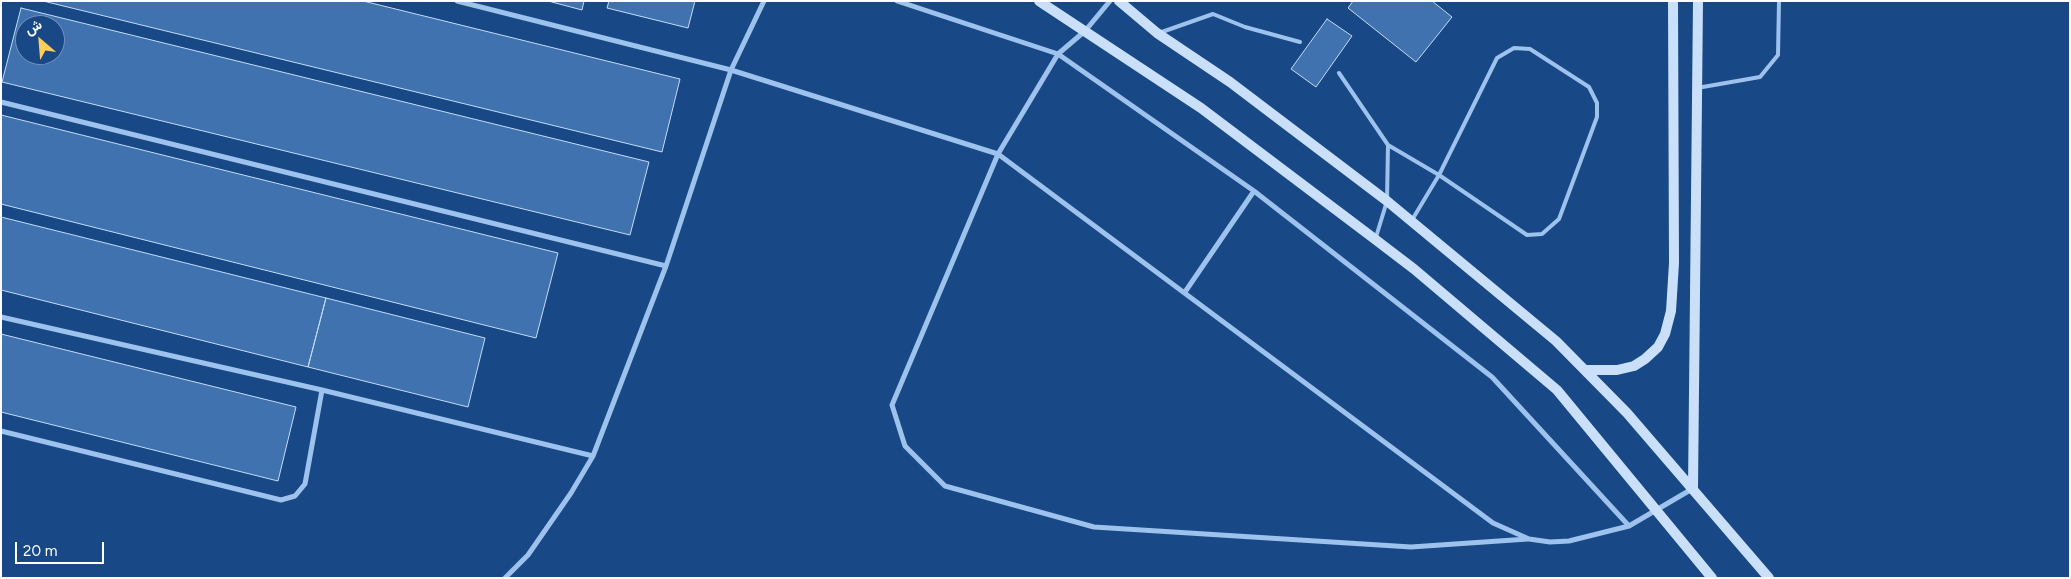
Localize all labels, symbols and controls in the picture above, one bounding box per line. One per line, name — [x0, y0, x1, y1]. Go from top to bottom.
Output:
north arrow — [15, 15, 65, 65]
text: ش — [22, 16, 45, 38]
scale bar — [18, 532, 106, 564]
text: 20 m — [23, 542, 57, 560]

